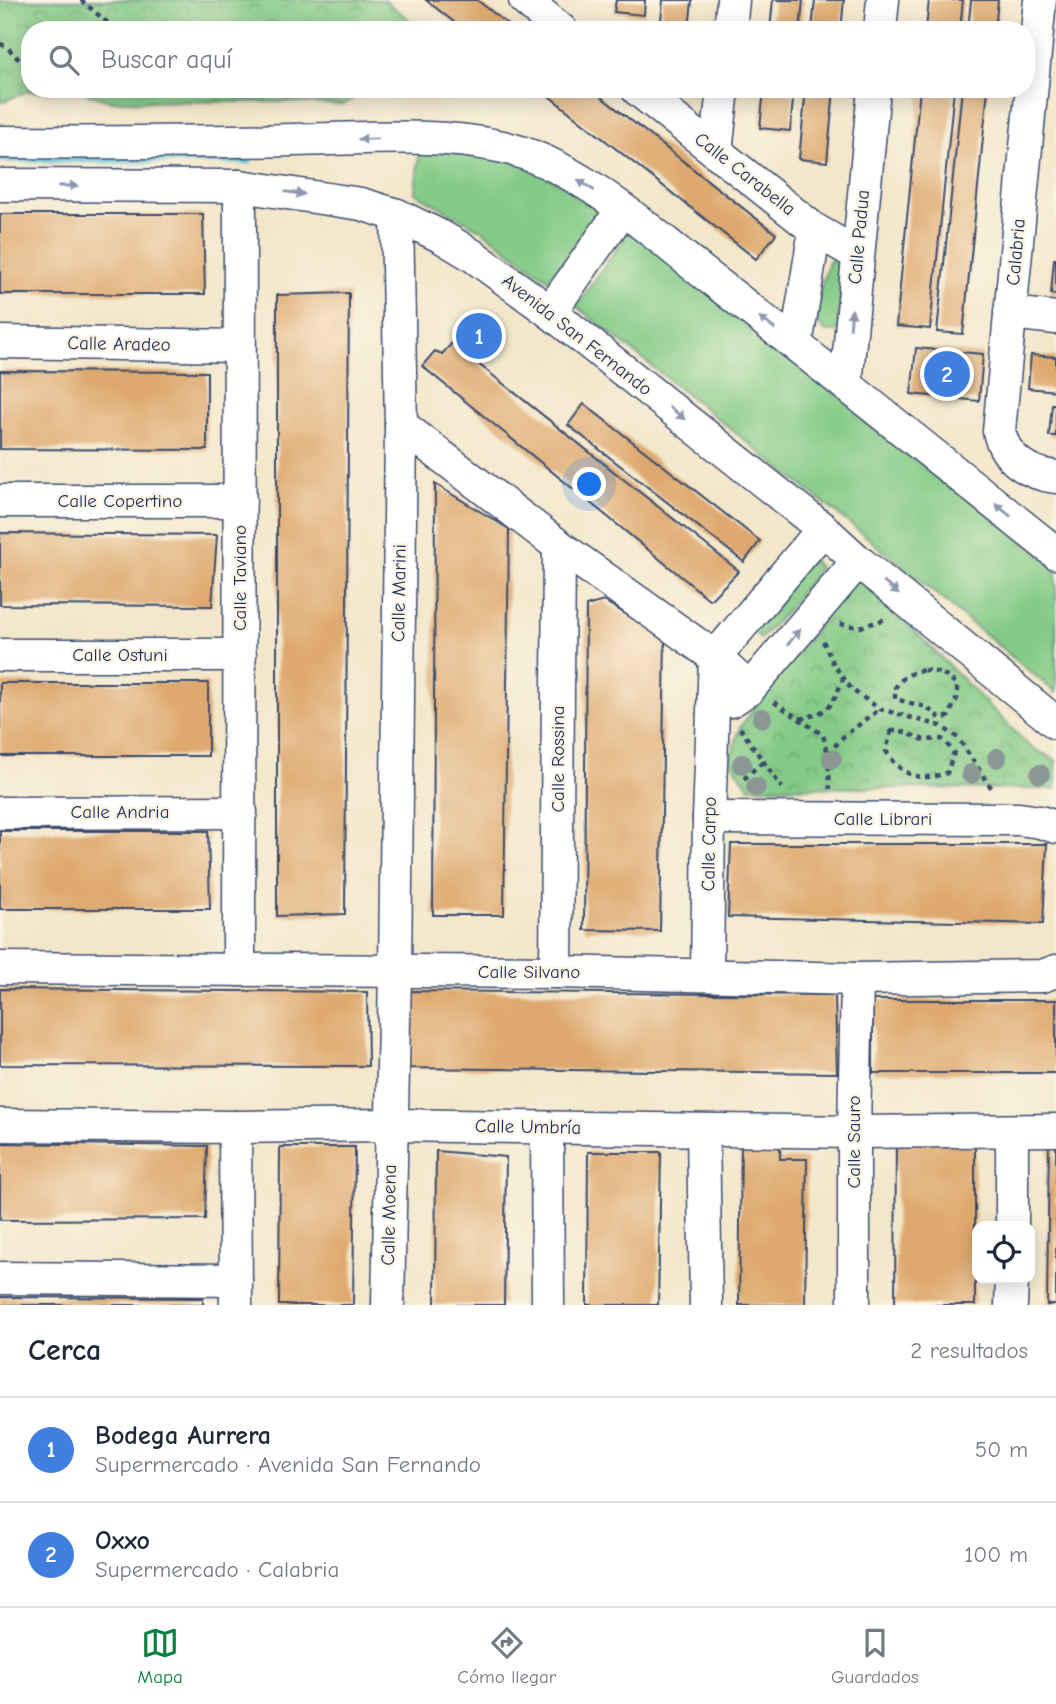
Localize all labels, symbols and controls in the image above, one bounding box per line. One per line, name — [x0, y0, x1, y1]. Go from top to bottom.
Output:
search box — [21, 21, 1035, 98]
icon: search — [45, 41, 83, 79]
text: Buscar aquí — [101, 45, 232, 75]
street label: Calle Carabella — [690, 128, 800, 220]
one-way arrow — [357, 133, 379, 145]
one-way arrow — [577, 178, 595, 192]
one-way arrow — [57, 180, 79, 192]
one-way arrow — [284, 188, 306, 199]
street label: Calle Padua — [844, 189, 874, 285]
street label: Calabria — [1002, 218, 1030, 286]
street label: Avenida San Fernando — [498, 270, 656, 400]
one-way arrow — [846, 308, 857, 330]
pin: 1 — [456, 310, 502, 362]
one-way arrow — [759, 315, 777, 330]
street label: Calle Aradeo — [67, 332, 171, 356]
pin: 2 — [924, 348, 970, 400]
one-way arrow — [667, 405, 685, 420]
your location — [572, 467, 606, 501]
street label: Calle Copertino — [58, 490, 182, 512]
one-way arrow — [994, 503, 1012, 518]
street label: Calle Taviano — [229, 525, 251, 631]
street label: Calle Marini — [387, 544, 411, 642]
one-way arrow — [882, 580, 899, 595]
one-way arrow — [786, 629, 801, 646]
street label: Calle Ostuni — [72, 644, 168, 666]
street label: Calle Rossina — [547, 705, 569, 813]
street label: Calle Carpo — [697, 796, 721, 892]
street label: Calle Andria — [71, 801, 169, 823]
street label: Calle Librari — [834, 808, 932, 830]
street label: Calle Silvano — [478, 961, 580, 983]
street label: Calle Sauro — [843, 1096, 865, 1188]
street label: Calle Umbría — [475, 1115, 581, 1139]
street label: Calle Moena — [377, 1164, 401, 1266]
map controls — [972, 1221, 1035, 1284]
button: locate — [972, 1221, 1035, 1284]
text: Cerca — [28, 1333, 101, 1368]
text: 2 resultados — [910, 1337, 1028, 1364]
text: Bodega Aurrera — [95, 1421, 271, 1451]
text: 1 — [46, 1436, 56, 1463]
text: 50 m — [975, 1436, 1028, 1463]
text: Supermercado · Avenida San Fernando — [95, 1451, 481, 1478]
text: Oxxo — [95, 1526, 150, 1556]
text: 2 — [45, 1541, 57, 1568]
text: 100 m — [964, 1541, 1028, 1568]
text: Supermercado · Calabria — [95, 1556, 339, 1583]
tab: Mapa — [137, 1624, 183, 1688]
tab: Cómo llegar — [457, 1624, 556, 1688]
tab: Guardados — [831, 1624, 919, 1688]

